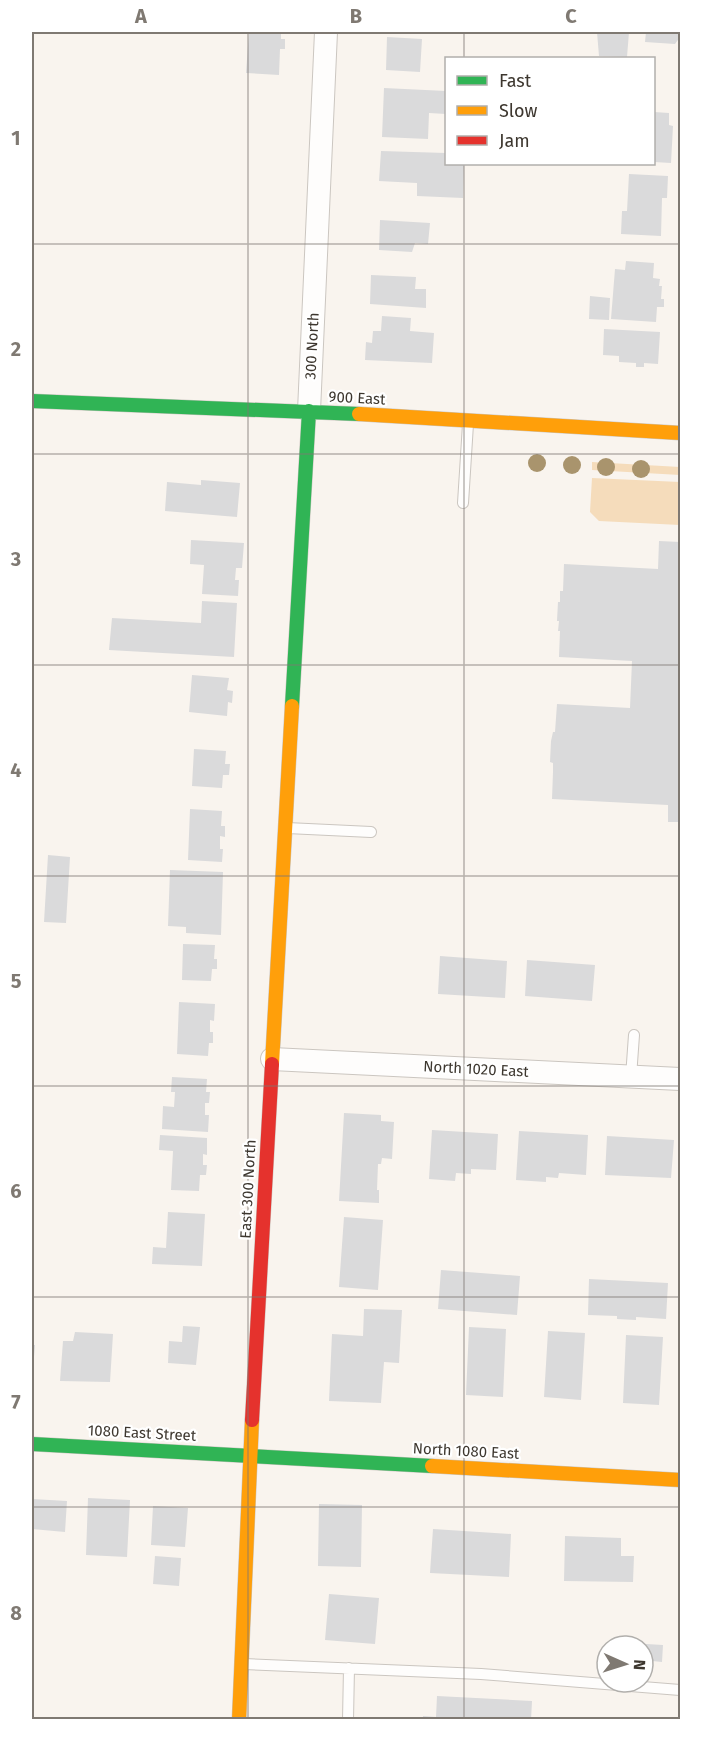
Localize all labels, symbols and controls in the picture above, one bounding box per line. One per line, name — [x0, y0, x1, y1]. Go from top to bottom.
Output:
text: A — [134, 4, 148, 28]
text: B — [350, 4, 362, 28]
text: C — [565, 4, 577, 28]
legend — [445, 57, 655, 165]
text: Fast — [499, 70, 532, 92]
text: Slow — [499, 100, 538, 122]
text: 1 — [11, 126, 21, 150]
text: Jam — [499, 130, 530, 152]
street label: 300 North — [301, 312, 323, 380]
text: 2 — [11, 337, 21, 361]
street label: 900 East — [328, 388, 386, 409]
text: 3 — [10, 547, 21, 571]
text: 4 — [10, 758, 22, 782]
text: 5 — [11, 969, 22, 993]
street label: North 1020 East — [423, 1057, 530, 1081]
street label: East 300 North — [236, 1139, 260, 1239]
text: 6 — [10, 1179, 22, 1203]
text: 7 — [11, 1390, 21, 1414]
street label: 1080 East Street — [87, 1421, 197, 1445]
street label: North 1080 East — [412, 1439, 520, 1463]
text: 8 — [10, 1601, 22, 1625]
north arrow — [595, 1634, 655, 1694]
text: N — [630, 1659, 649, 1671]

